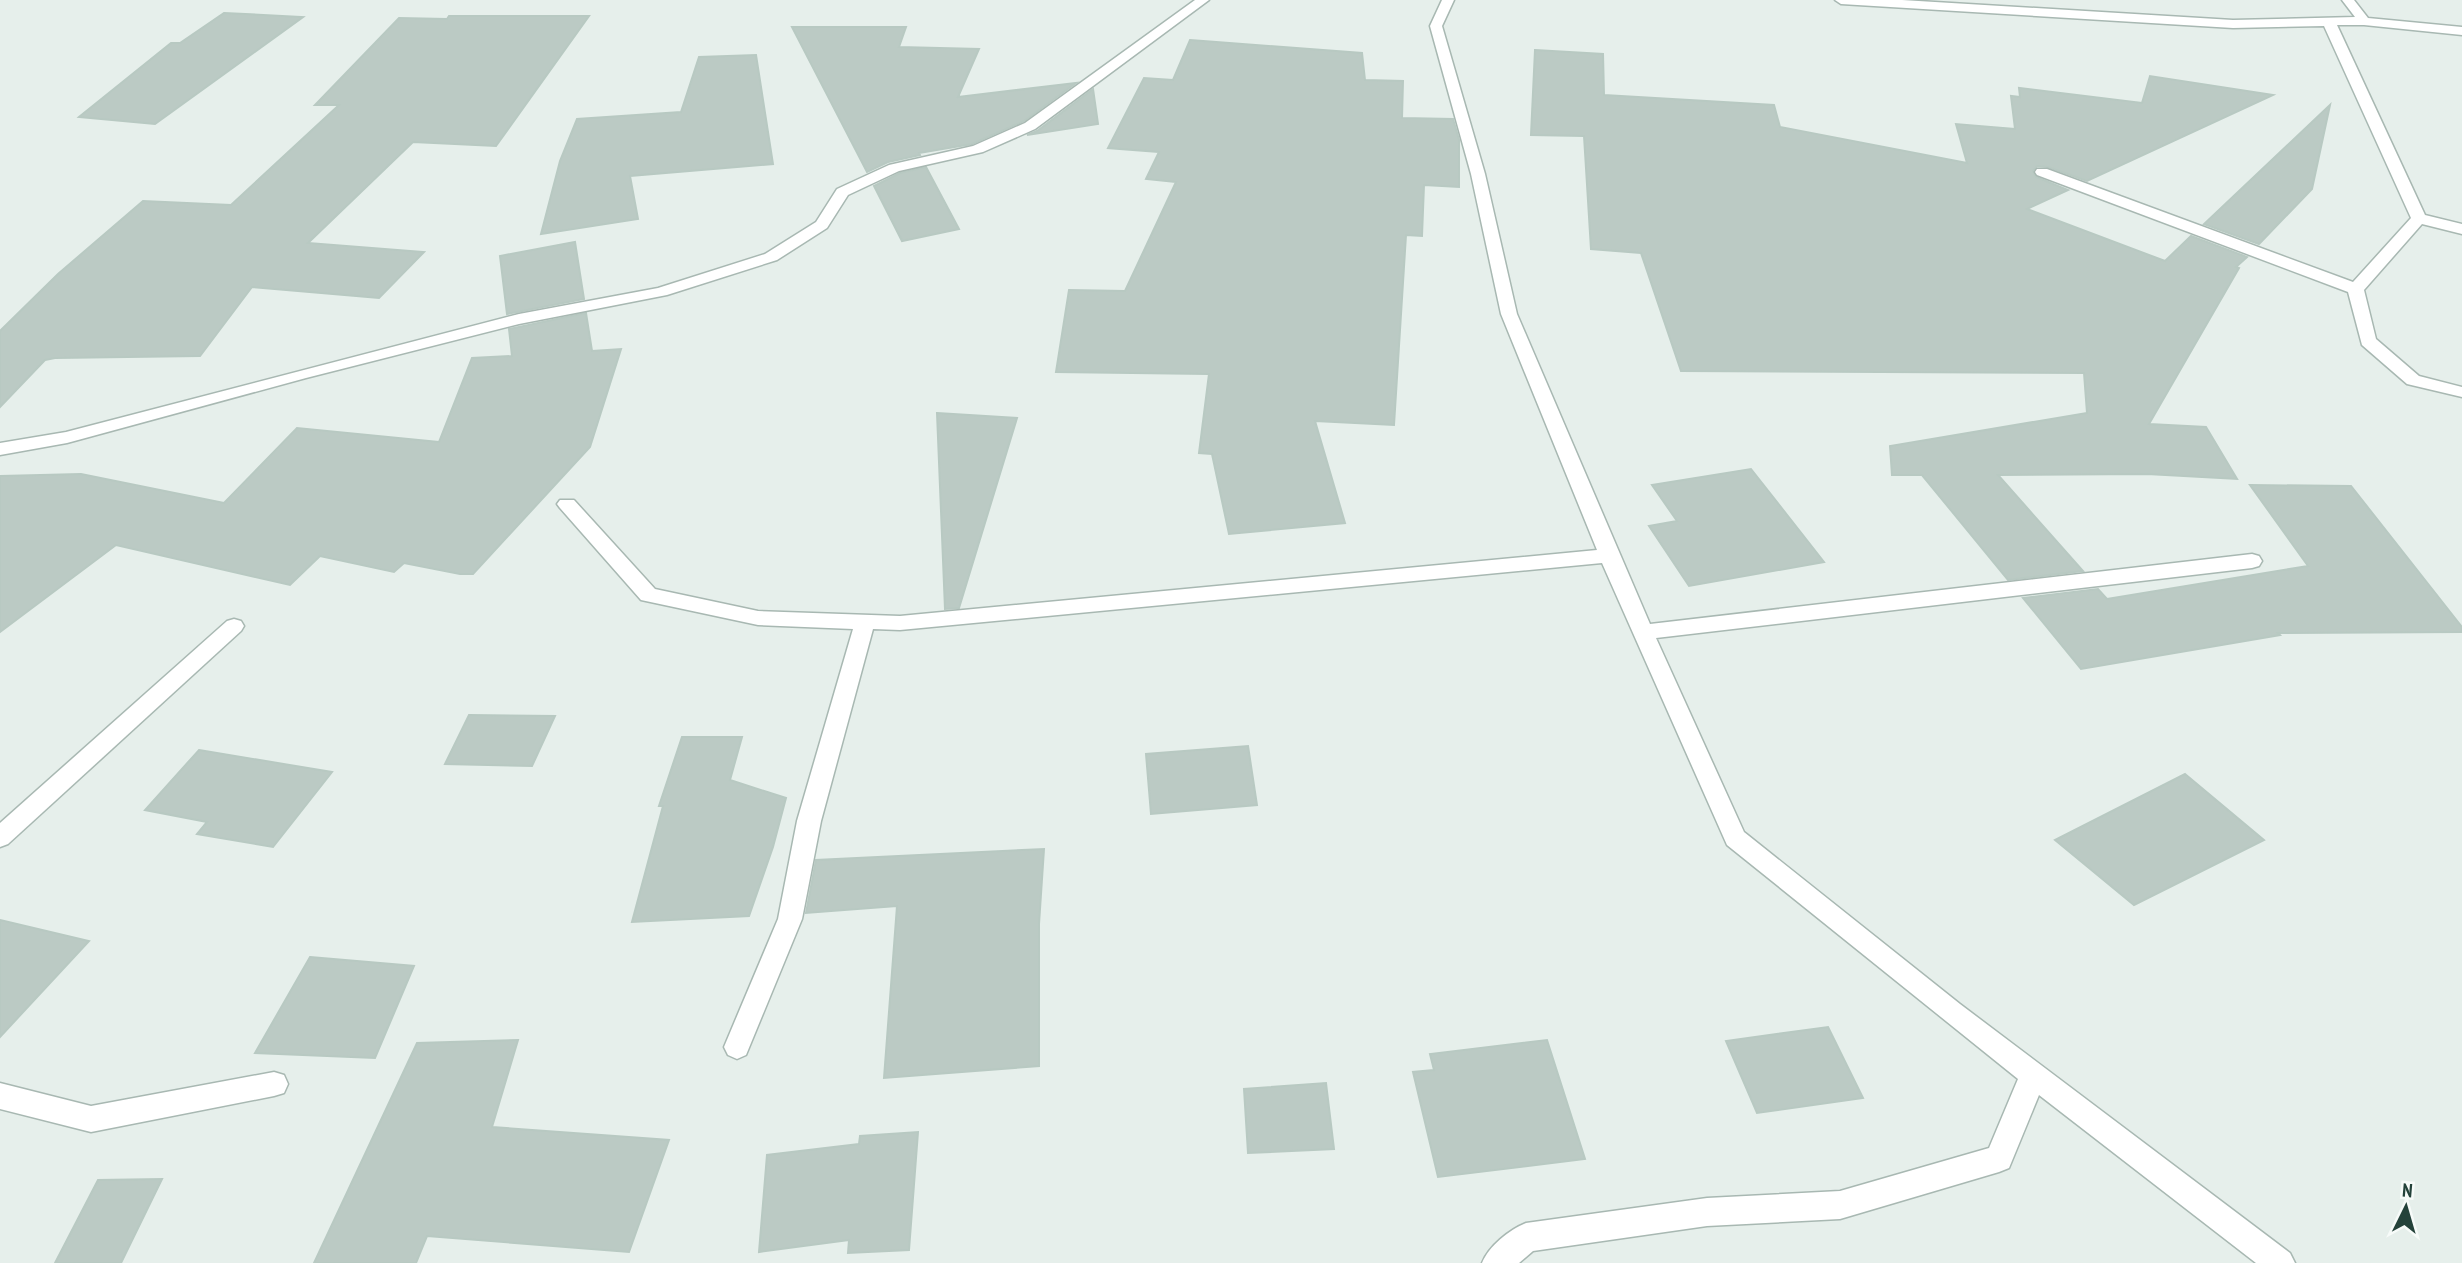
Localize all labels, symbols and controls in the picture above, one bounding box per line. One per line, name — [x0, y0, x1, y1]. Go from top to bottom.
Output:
north arrow — [2371, 1172, 2441, 1242]
text: N — [2401, 1178, 2414, 1202]

